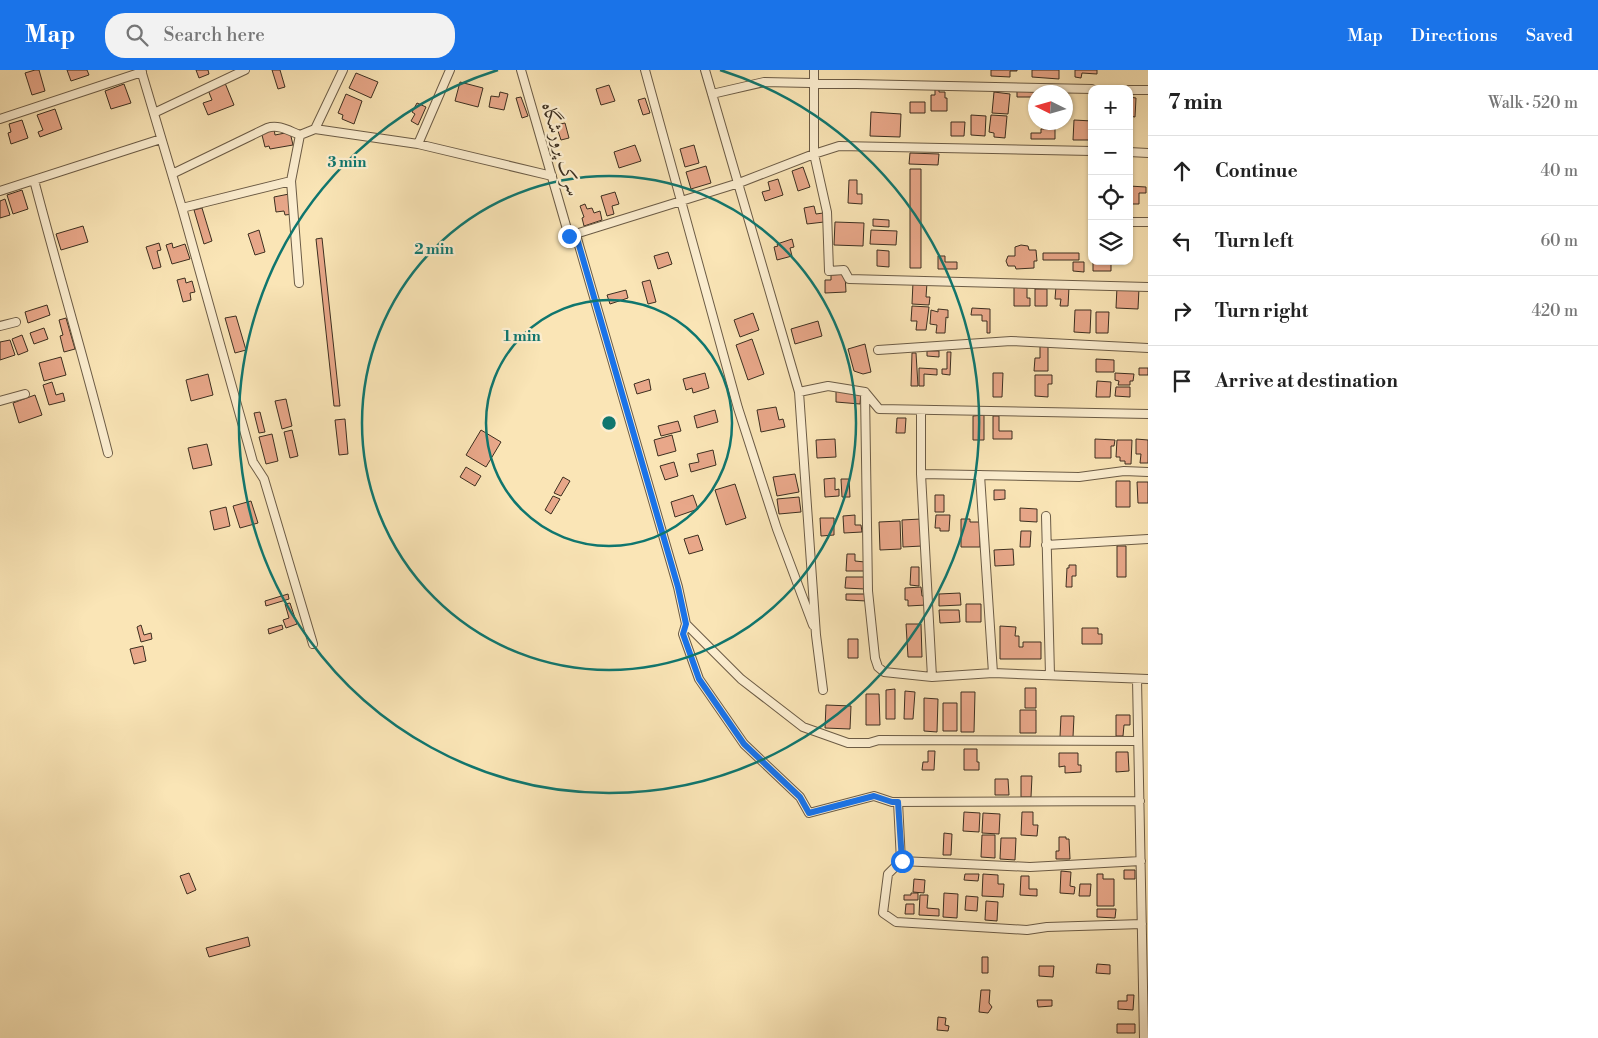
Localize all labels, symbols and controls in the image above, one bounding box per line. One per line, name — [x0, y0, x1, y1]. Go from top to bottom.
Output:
search box — [105, 13, 455, 58]
text: Map — [25, 20, 75, 50]
icon: search — [123, 21, 151, 49]
text: Search here — [163, 23, 265, 47]
text: Map — [1347, 24, 1383, 47]
text: Directions — [1411, 24, 1498, 47]
text: Saved — [1526, 24, 1573, 47]
north arrow — [1028, 85, 1073, 130]
map controls — [1088, 85, 1133, 265]
button: + — [1088, 85, 1133, 130]
text: 7 min — [1168, 90, 1222, 116]
text: Walk · 520 m — [1488, 93, 1578, 113]
street label: سرک پرورشگاه — [536, 99, 587, 199]
button: − — [1088, 130, 1133, 175]
text: 3 min — [327, 153, 367, 172]
icon: ahead — [1168, 157, 1196, 185]
text: Continue — [1215, 159, 1298, 183]
text: 40 m — [1541, 161, 1578, 181]
button: locate — [1088, 175, 1133, 220]
button: layers — [1088, 220, 1133, 265]
route end — [558, 225, 581, 248]
icon: left — [1168, 227, 1196, 255]
text: Turn left — [1215, 229, 1294, 253]
text: 60 m — [1540, 231, 1578, 251]
text: 2 min — [414, 240, 454, 259]
icon: right — [1168, 297, 1196, 325]
text: Turn right — [1215, 299, 1308, 323]
text: 420 m — [1531, 301, 1578, 321]
text: 1 min — [503, 327, 541, 346]
icon: arrive — [1168, 367, 1196, 395]
text: Arrive at destination — [1215, 369, 1398, 393]
centre of rings — [600, 414, 618, 432]
route start — [891, 850, 914, 873]

